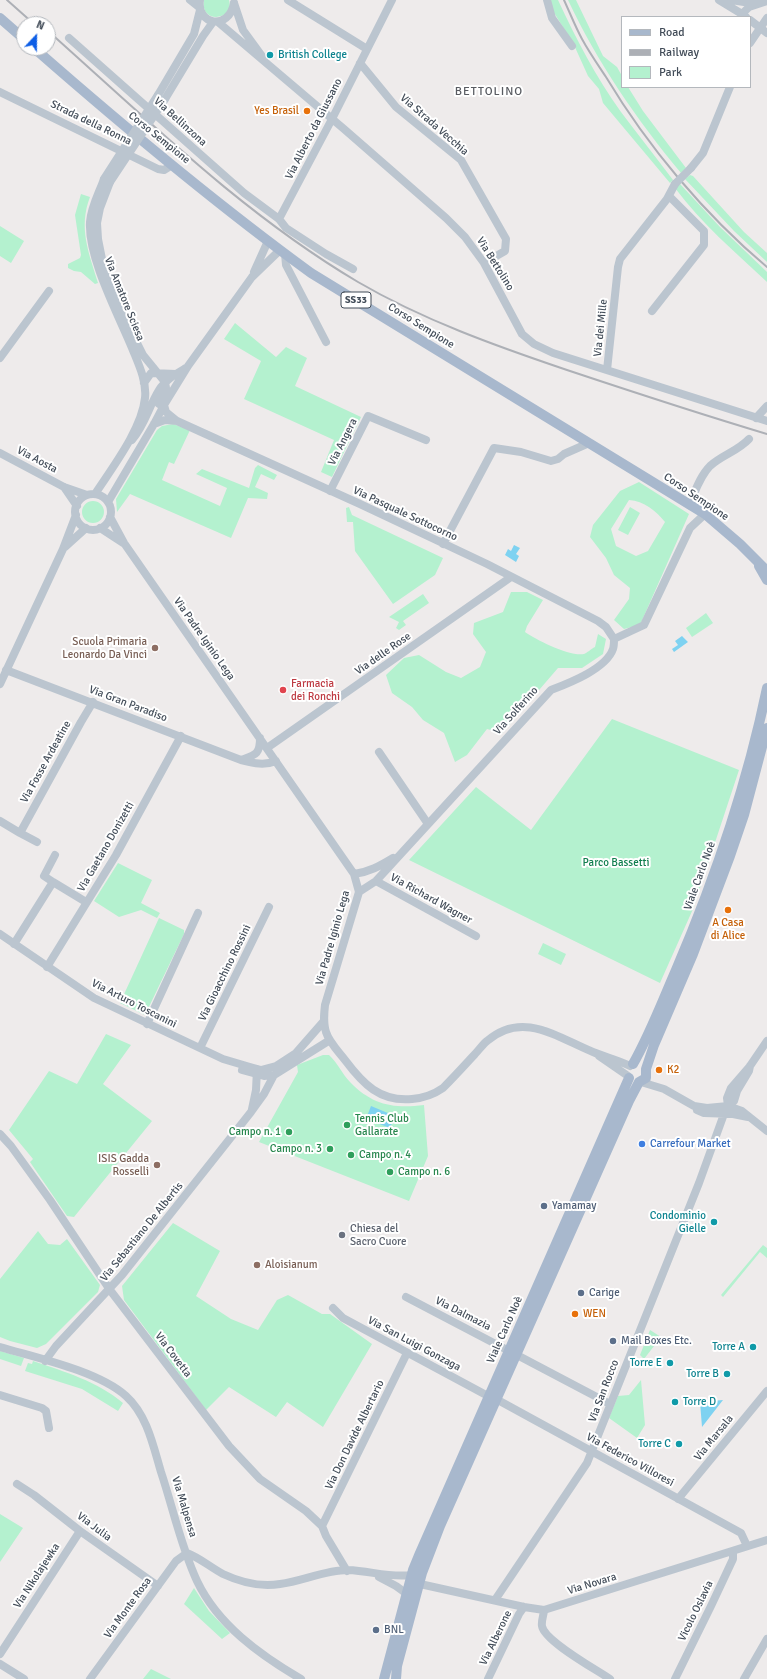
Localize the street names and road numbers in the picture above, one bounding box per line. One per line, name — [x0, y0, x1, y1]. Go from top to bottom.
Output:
street label: Via Alberto da Giussano — [283, 76, 345, 182]
street label: Via Strada Vecchia — [397, 92, 471, 158]
street label: Via Bellinzona — [151, 95, 209, 149]
street label: Strada della Ronna — [48, 98, 134, 148]
street label: Corso Sempione — [125, 109, 193, 167]
street label: Via Bettolino — [473, 235, 517, 293]
street label: Via Amatore Sciesa — [101, 255, 147, 343]
road number: SS33 — [341, 292, 371, 308]
street label: Via dei Mille — [591, 299, 611, 357]
street label: Corso Sempione — [385, 300, 457, 352]
street label: Via Angera — [326, 416, 360, 468]
street label: Via Aosta — [15, 444, 59, 476]
street label: Corso Sempione — [661, 470, 731, 524]
street label: Via Pasquale Sottocorno — [351, 484, 459, 544]
street label: Via Padre Iginio Lega — [171, 595, 237, 683]
street label: Via delle Rose — [352, 630, 414, 678]
street label: Via Gran Paradiso — [87, 683, 169, 725]
street label: Via Solferino — [491, 684, 541, 738]
street label: Via Fosse Ardeatine — [18, 719, 74, 805]
street label: Via Gaetano Donizetti — [75, 800, 137, 894]
street label: Viale Carlo Noè — [681, 840, 719, 912]
street label: Via Richard Wagner — [388, 871, 474, 927]
street label: Via Padre Iginio Lega — [313, 889, 353, 987]
street label: Via Gioacchino Rossini — [196, 923, 254, 1023]
street label: Via Arturo Toscanini — [89, 977, 179, 1031]
street label: Via Sebastiano De Albertis — [98, 1180, 186, 1284]
street label: Via Dalmazia — [433, 1294, 493, 1334]
street label: Viale Carlo Noè — [484, 1294, 526, 1366]
street label: Via San Luigi Gonzaga — [365, 1314, 463, 1374]
street label: Via Covetta — [152, 1330, 194, 1380]
street label: Via San Rocco — [586, 1358, 622, 1424]
street label: Via Don Davide Albertario — [323, 1378, 387, 1492]
street label: Via Marsala — [692, 1412, 736, 1464]
street label: Via Federico Villoresi — [584, 1430, 676, 1490]
street label: Via Malpensa — [169, 1475, 199, 1539]
street label: Via Julia — [74, 1510, 114, 1544]
street label: Via Nikolajewka — [11, 1541, 63, 1611]
street label: Via Novara — [566, 1570, 618, 1598]
street label: Via Monte Rosa — [101, 1575, 155, 1641]
street label: Vicolo Oslavia — [676, 1579, 716, 1643]
street label: Via Alberone — [477, 1608, 515, 1668]

